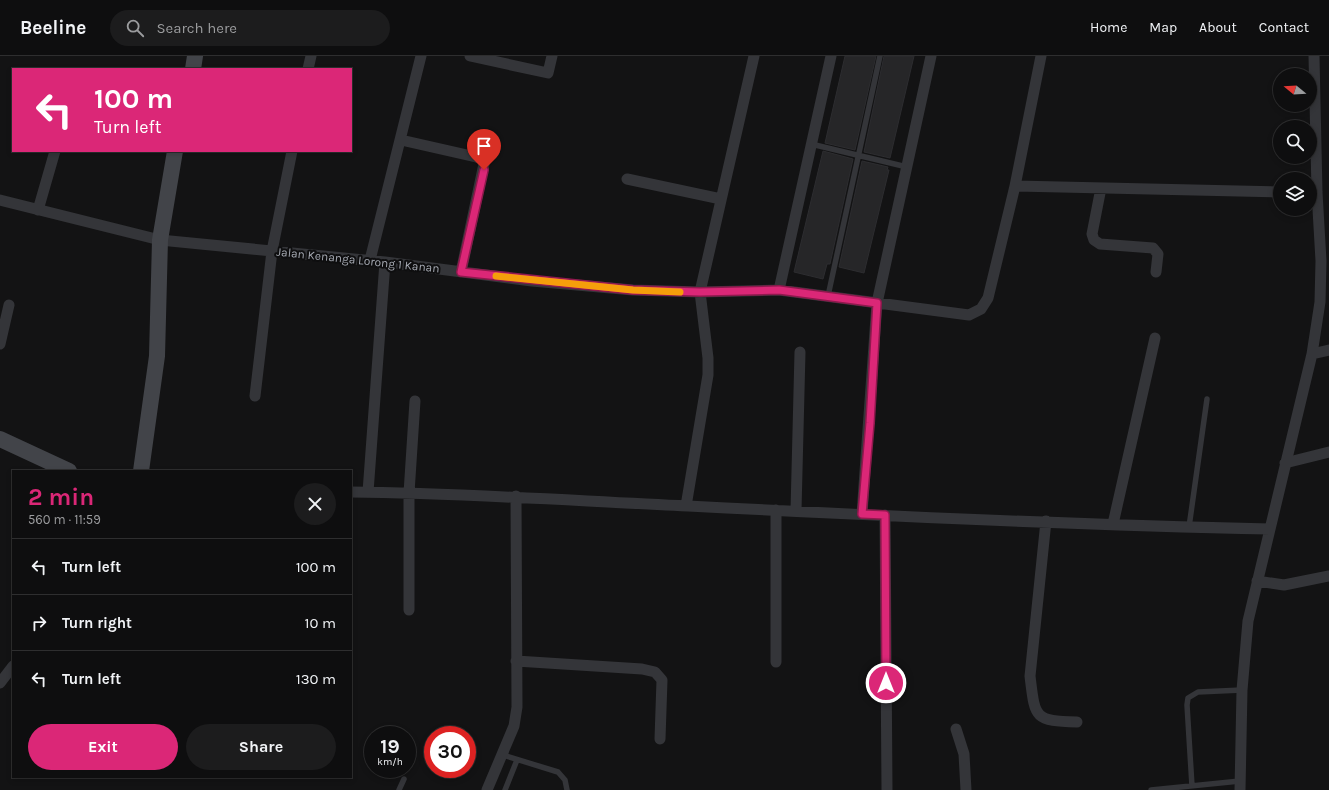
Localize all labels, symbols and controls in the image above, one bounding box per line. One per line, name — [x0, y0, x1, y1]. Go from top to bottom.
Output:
search box — [110, 10, 390, 46]
text: Beeline — [20, 17, 86, 39]
icon: search — [124, 17, 146, 39]
text: Search here — [156, 19, 237, 37]
text: Home — [1090, 19, 1127, 36]
text: Map — [1149, 19, 1177, 36]
text: About — [1199, 19, 1237, 36]
text: Contact — [1259, 19, 1309, 36]
north arrow — [1273, 68, 1317, 112]
map controls — [1273, 68, 1317, 216]
text: 100 m — [94, 82, 173, 115]
icon: left — [28, 84, 80, 136]
text: Turn left — [94, 116, 162, 138]
button: search — [1273, 120, 1317, 164]
pin — [467, 129, 501, 170]
icon: arrive — [473, 135, 495, 157]
button: layers — [1273, 172, 1317, 216]
street label: Jalan Kenanga Lorong 1 Kanan — [276, 244, 440, 276]
text: 2 min — [28, 483, 94, 511]
button: close — [294, 483, 336, 525]
text: 560 m · 11:59 — [28, 512, 101, 527]
icon: left — [28, 556, 50, 578]
text: Turn left — [62, 558, 121, 576]
text: 100 m — [296, 558, 336, 576]
icon: right — [28, 612, 50, 634]
text: Turn right — [62, 614, 132, 632]
text: 10 m — [305, 614, 336, 632]
position arrow — [865, 662, 907, 704]
icon: left — [28, 668, 50, 690]
text: Turn left — [62, 670, 121, 688]
text: 130 m — [296, 670, 336, 688]
button: Exit — [28, 724, 178, 770]
button: Share — [186, 724, 336, 770]
speed limit sign: 30 — [424, 726, 476, 778]
text: 19 — [380, 735, 400, 758]
text: km/h — [377, 756, 403, 768]

